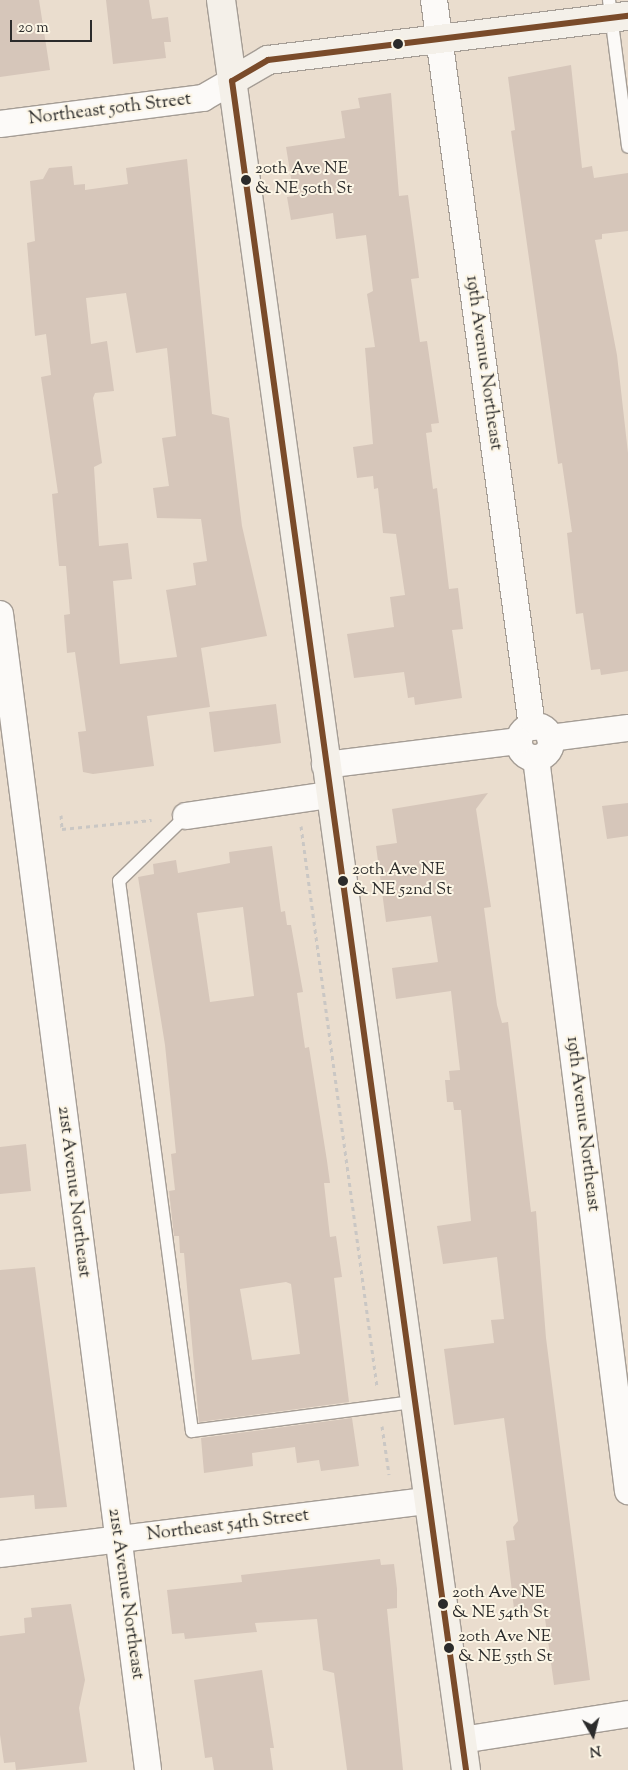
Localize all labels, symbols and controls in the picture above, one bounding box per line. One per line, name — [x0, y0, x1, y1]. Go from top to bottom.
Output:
scale bar — [12, 10, 95, 42]
text: 20 m — [18, 18, 49, 39]
unlabelled marker — [393, 39, 403, 49]
street label: Northeast 50th Street — [27, 89, 193, 131]
place label: 20th Ave NE & NE 50th St — [255, 160, 352, 200]
marker: 20th Ave NE & NE 50th St — [241, 175, 251, 185]
street label: 19th Avenue Northeast — [460, 274, 506, 452]
place label: 20th Ave NE & NE 52nd St — [352, 861, 452, 901]
marker: 20th Ave NE & NE 52nd St — [338, 876, 348, 886]
street label: 19th Avenue Northeast — [561, 1035, 603, 1213]
street label: 21st Avenue Northeast — [52, 1105, 94, 1279]
street label: Northeast 54th Street — [146, 1505, 310, 1547]
street label: 21st Avenue Northeast — [102, 1507, 148, 1681]
place label: 20th Ave NE & NE 54th St — [452, 1584, 549, 1624]
marker: 20th Ave NE & NE 54th St — [438, 1599, 448, 1609]
place label: 20th Ave NE & NE 55th St — [458, 1628, 552, 1668]
marker: 20th Ave NE & NE 55th St — [444, 1643, 454, 1653]
north arrow — [568, 1710, 618, 1760]
text: N — [588, 1739, 602, 1761]

